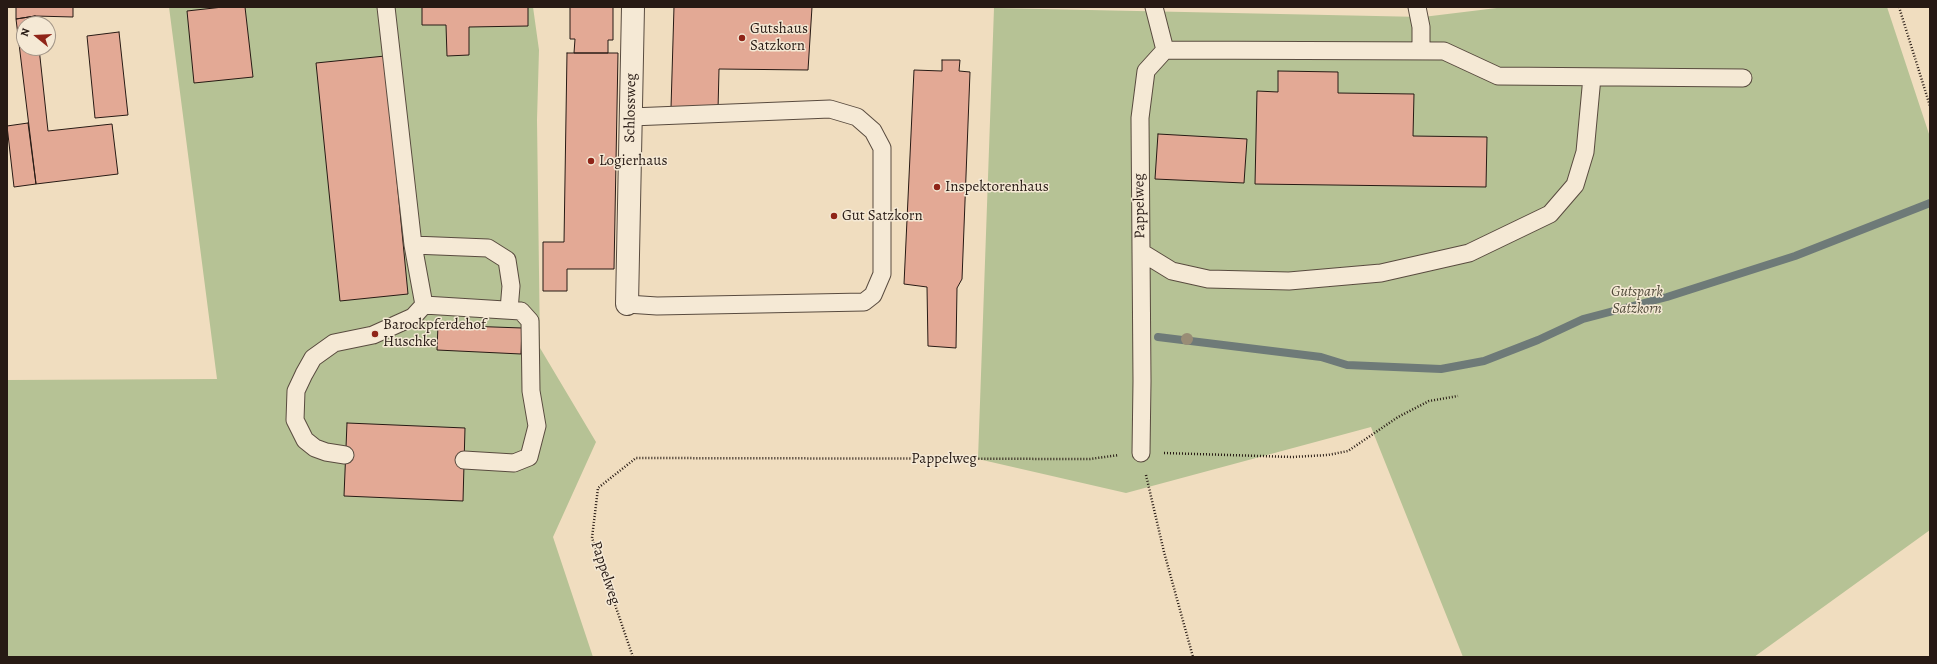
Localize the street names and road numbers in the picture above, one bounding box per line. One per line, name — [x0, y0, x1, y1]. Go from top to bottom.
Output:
street label: Schlossweg — [621, 73, 641, 143]
street label: Pappelweg — [1130, 173, 1150, 239]
street label: Pappelweg — [911, 450, 977, 468]
street label: Pappelweg — [586, 539, 624, 607]

